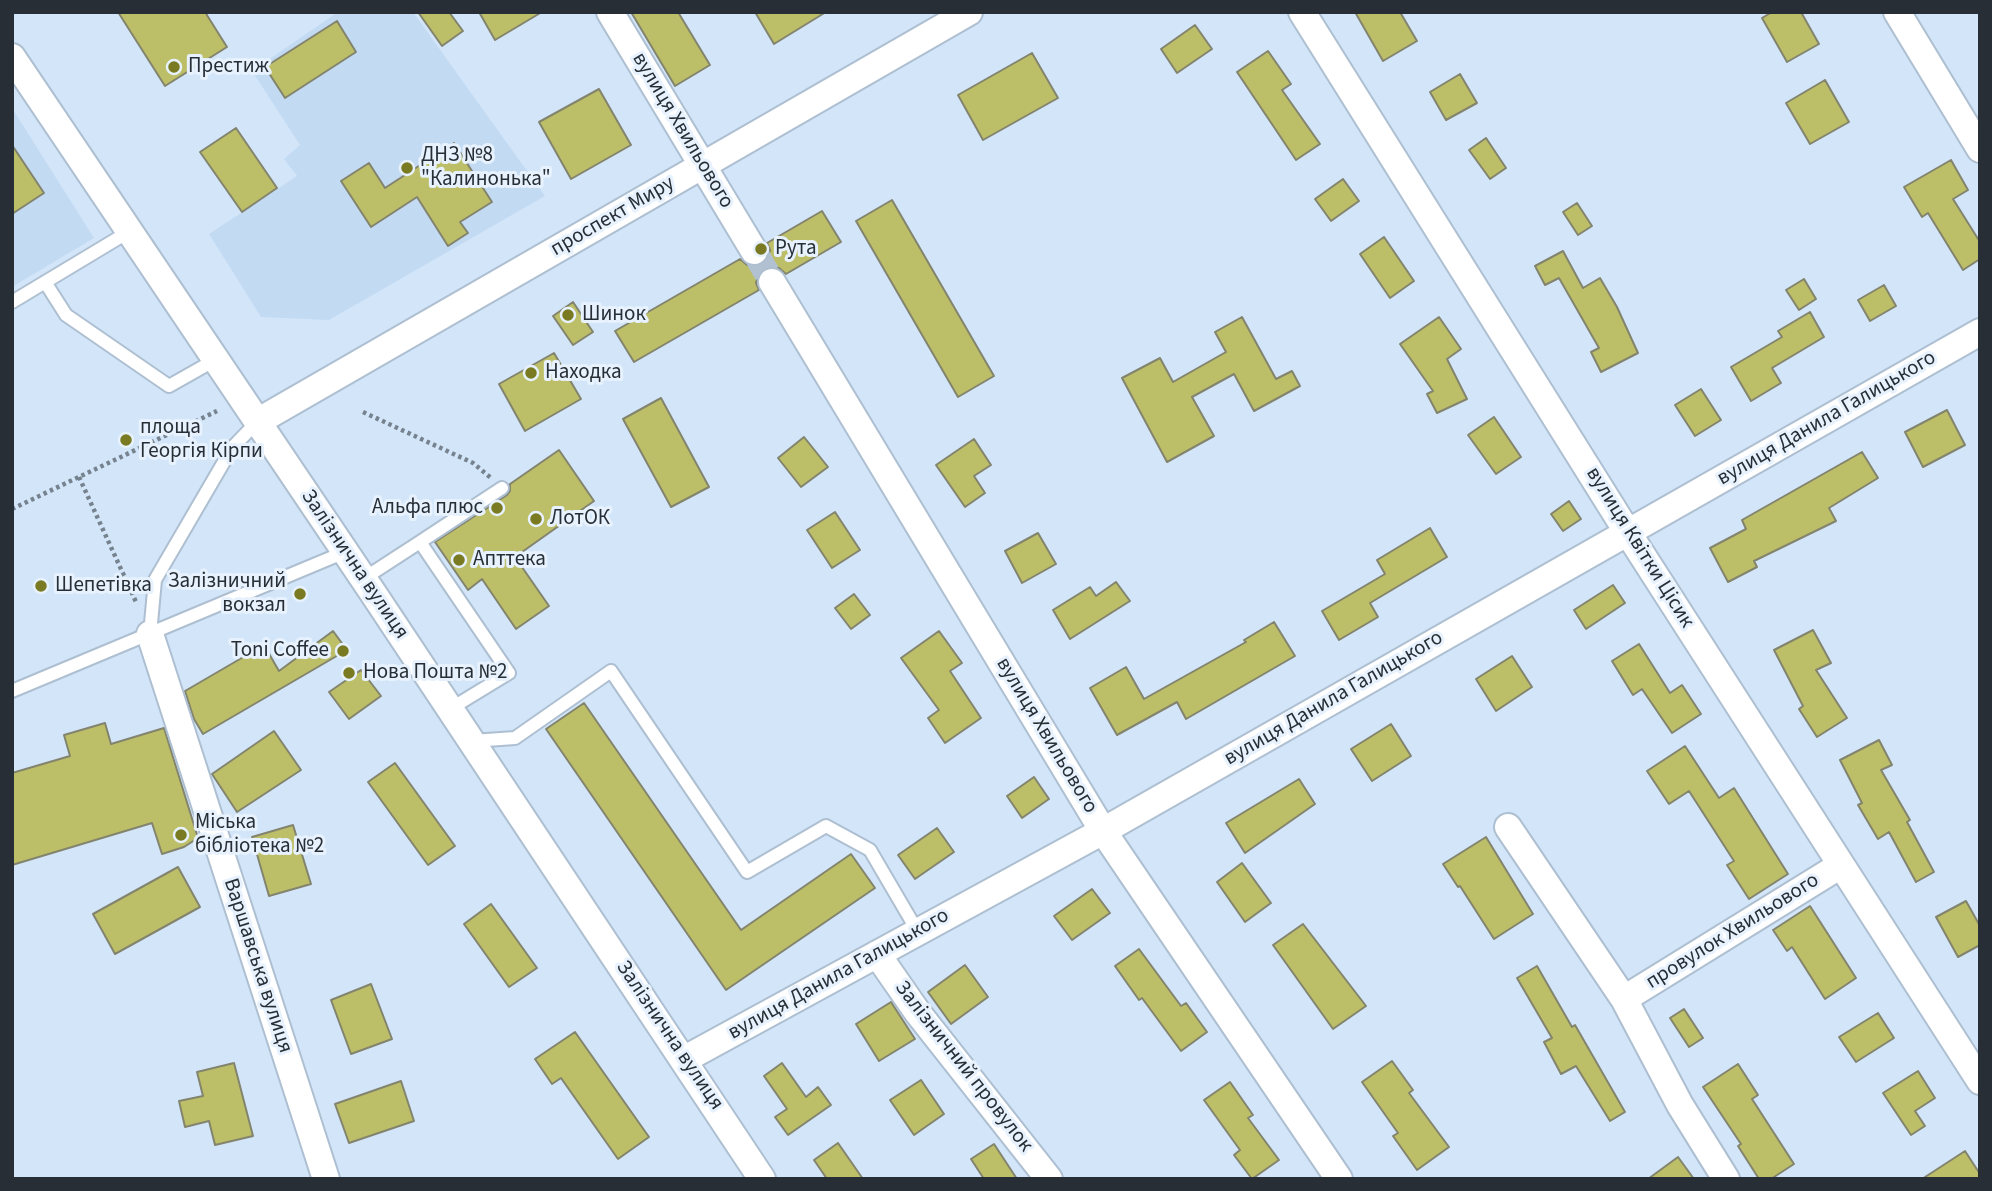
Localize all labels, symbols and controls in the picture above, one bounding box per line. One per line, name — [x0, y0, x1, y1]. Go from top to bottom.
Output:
street label: вулиця Хвильового — [626, 49, 738, 213]
place label: Престиж — [188, 54, 269, 80]
marker: Престиж — [166, 59, 182, 75]
place label: ДНЗ №8 "Калинонька" — [421, 143, 551, 193]
marker: ДНЗ №8 "Калинонька" — [399, 160, 415, 176]
street label: проспект Миру — [547, 171, 679, 263]
place label: Рута — [775, 236, 816, 262]
marker: Рута — [753, 241, 769, 257]
place label: Шинок — [582, 302, 646, 328]
marker: Шинок — [560, 307, 576, 323]
street label: вулиця Данила Галицького — [1713, 346, 1941, 492]
place label: Находка — [545, 360, 622, 386]
marker: Находка — [523, 365, 539, 381]
place label: площа Георгія Кірпи — [140, 415, 263, 465]
marker: площа Георгія Кірпи — [118, 432, 134, 448]
street label: вулиця Квітки Цісик — [1579, 463, 1699, 633]
street label: Залізнична вулиця — [295, 485, 413, 645]
place label: Альфа плюс — [372, 495, 483, 521]
marker: Альфа плюс — [489, 500, 505, 516]
place label: ЛотОК — [550, 506, 610, 532]
marker: ЛотОК — [528, 511, 544, 527]
place label: Апттека — [473, 547, 546, 573]
marker: Апттека — [451, 552, 467, 568]
place label: Залізничний вокзал — [168, 569, 286, 619]
place label: Шепетівка — [55, 573, 152, 599]
marker: Шепетівка — [33, 578, 49, 594]
marker: Залізничний вокзал — [292, 586, 308, 602]
street label: вулиця Данила Галицького — [1220, 626, 1448, 772]
place label: Toni Coffee — [231, 638, 329, 664]
marker: Toni Coffee — [335, 643, 351, 659]
street label: вулиця Хвильового — [990, 654, 1102, 818]
place label: Нова Пошта №2 — [363, 660, 507, 686]
marker: Нова Пошта №2 — [341, 665, 357, 681]
place label: Міська бібліотека №2 — [195, 810, 324, 860]
marker: Міська бібліотека №2 — [173, 827, 189, 843]
street label: провулок Хвильового — [1642, 868, 1824, 996]
street label: Варшавська вулиця — [217, 875, 297, 1057]
street label: вулиця Данила Галицького — [724, 904, 954, 1046]
street label: Залізнична вулиця — [610, 956, 728, 1116]
street label: Залізничний провулок — [888, 977, 1038, 1157]

